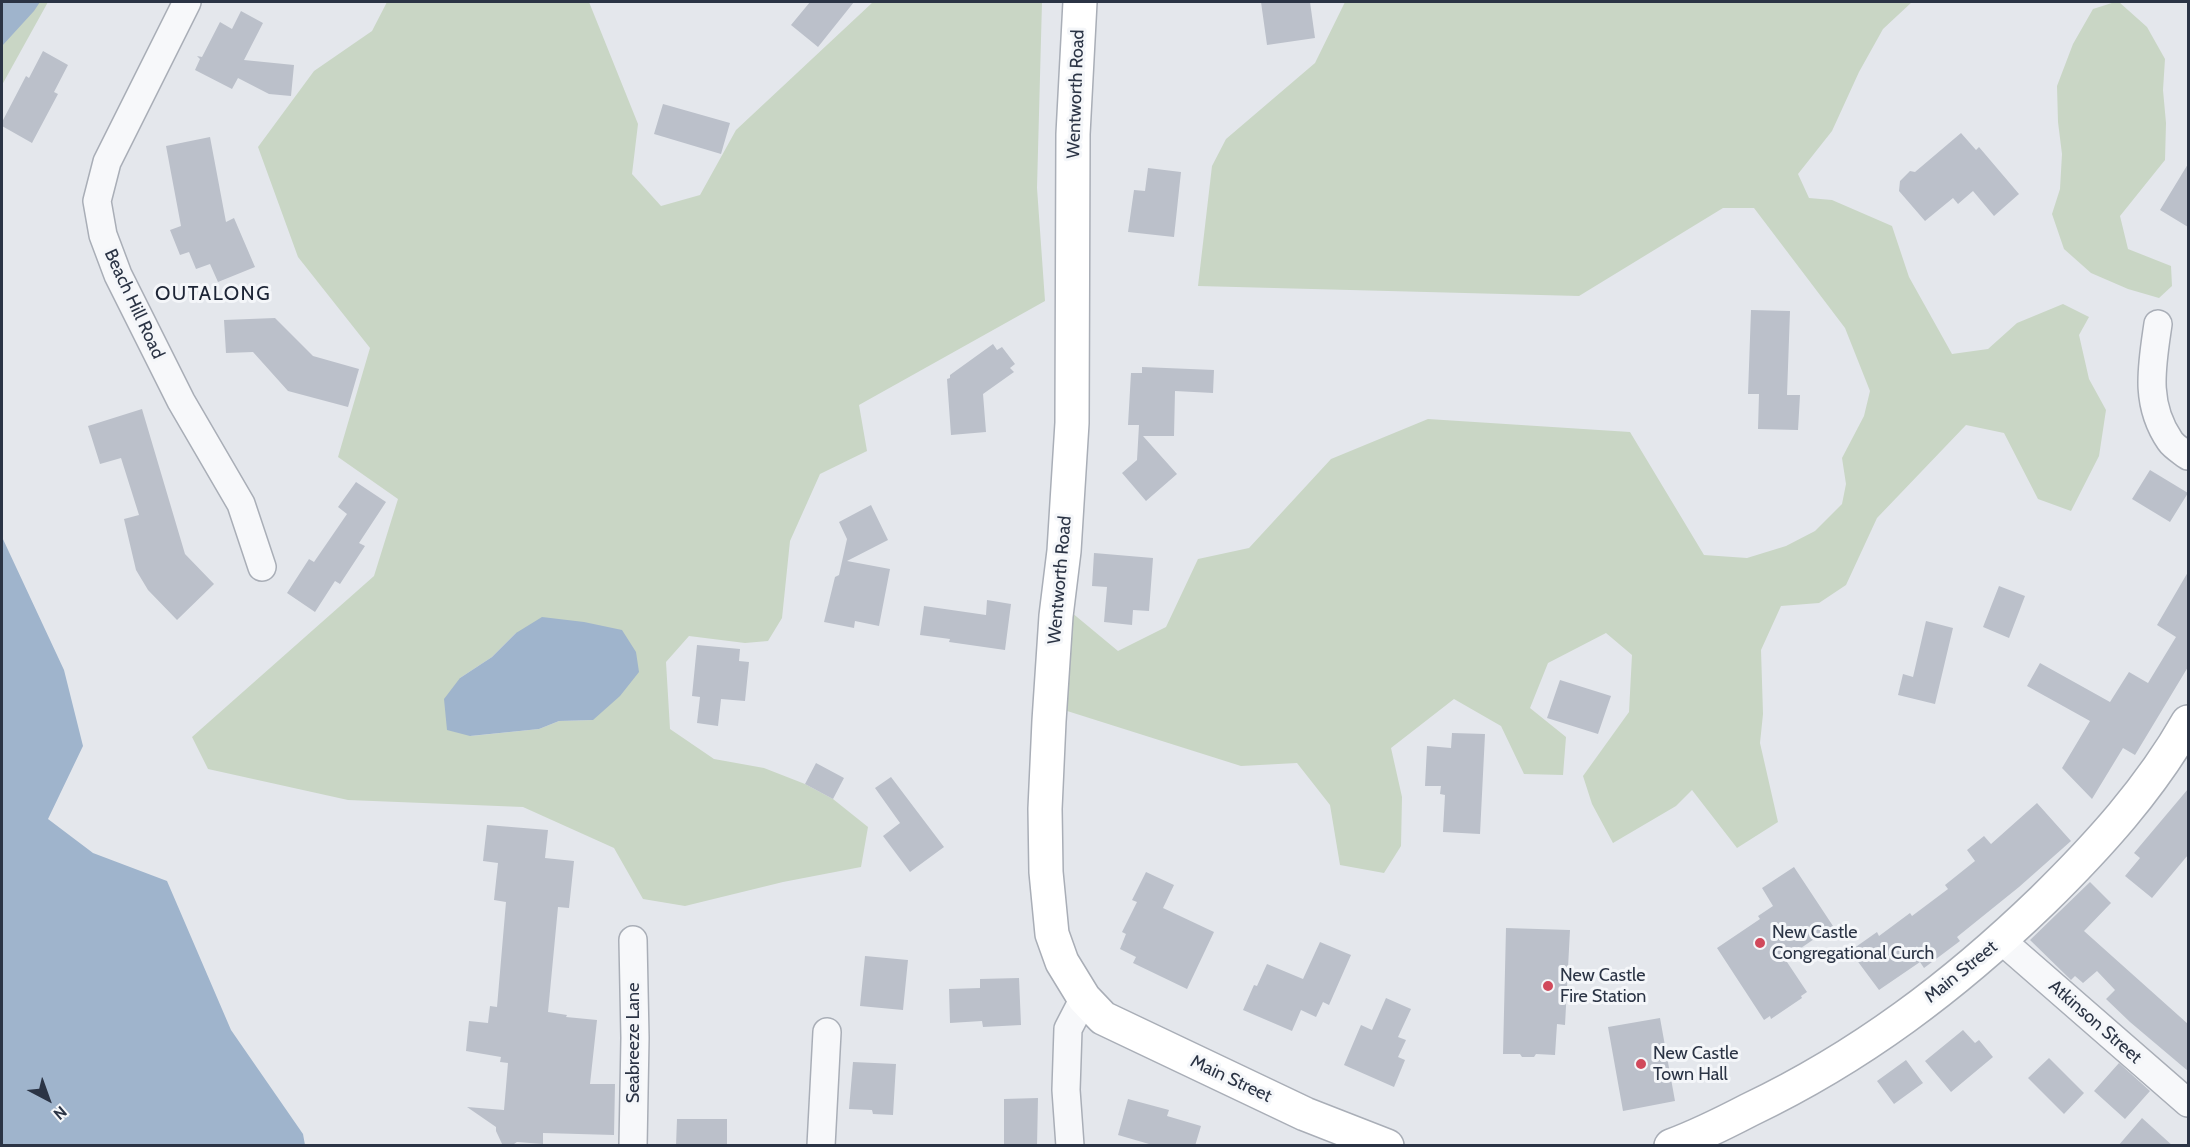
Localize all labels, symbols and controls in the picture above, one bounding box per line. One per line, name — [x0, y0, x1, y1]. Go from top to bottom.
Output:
street label: Wentworth Road — [1063, 29, 1089, 159]
street label: Beach Hill Road — [99, 246, 169, 362]
district label: OUTALONG — [155, 282, 271, 306]
street label: Wentworth Road — [1044, 515, 1076, 645]
place label: New Castle Congregational Curch — [1772, 922, 1934, 964]
marker: New Castle Congregational Curch — [1753, 936, 1767, 950]
street label: Main Street — [1920, 936, 2002, 1008]
place label: New Castle Fire Station — [1560, 965, 1646, 1008]
street label: Atkinson Street — [2044, 976, 2146, 1068]
marker: New Castle Fire Station — [1541, 979, 1555, 993]
street label: Seabreeze Lane — [623, 983, 645, 1103]
place label: New Castle Town Hall — [1653, 1043, 1738, 1086]
street label: Main Street — [1187, 1051, 1275, 1107]
marker: New Castle Town Hall — [1634, 1057, 1648, 1071]
north arrow — [18, 1069, 78, 1129]
text: N — [50, 1102, 71, 1124]

